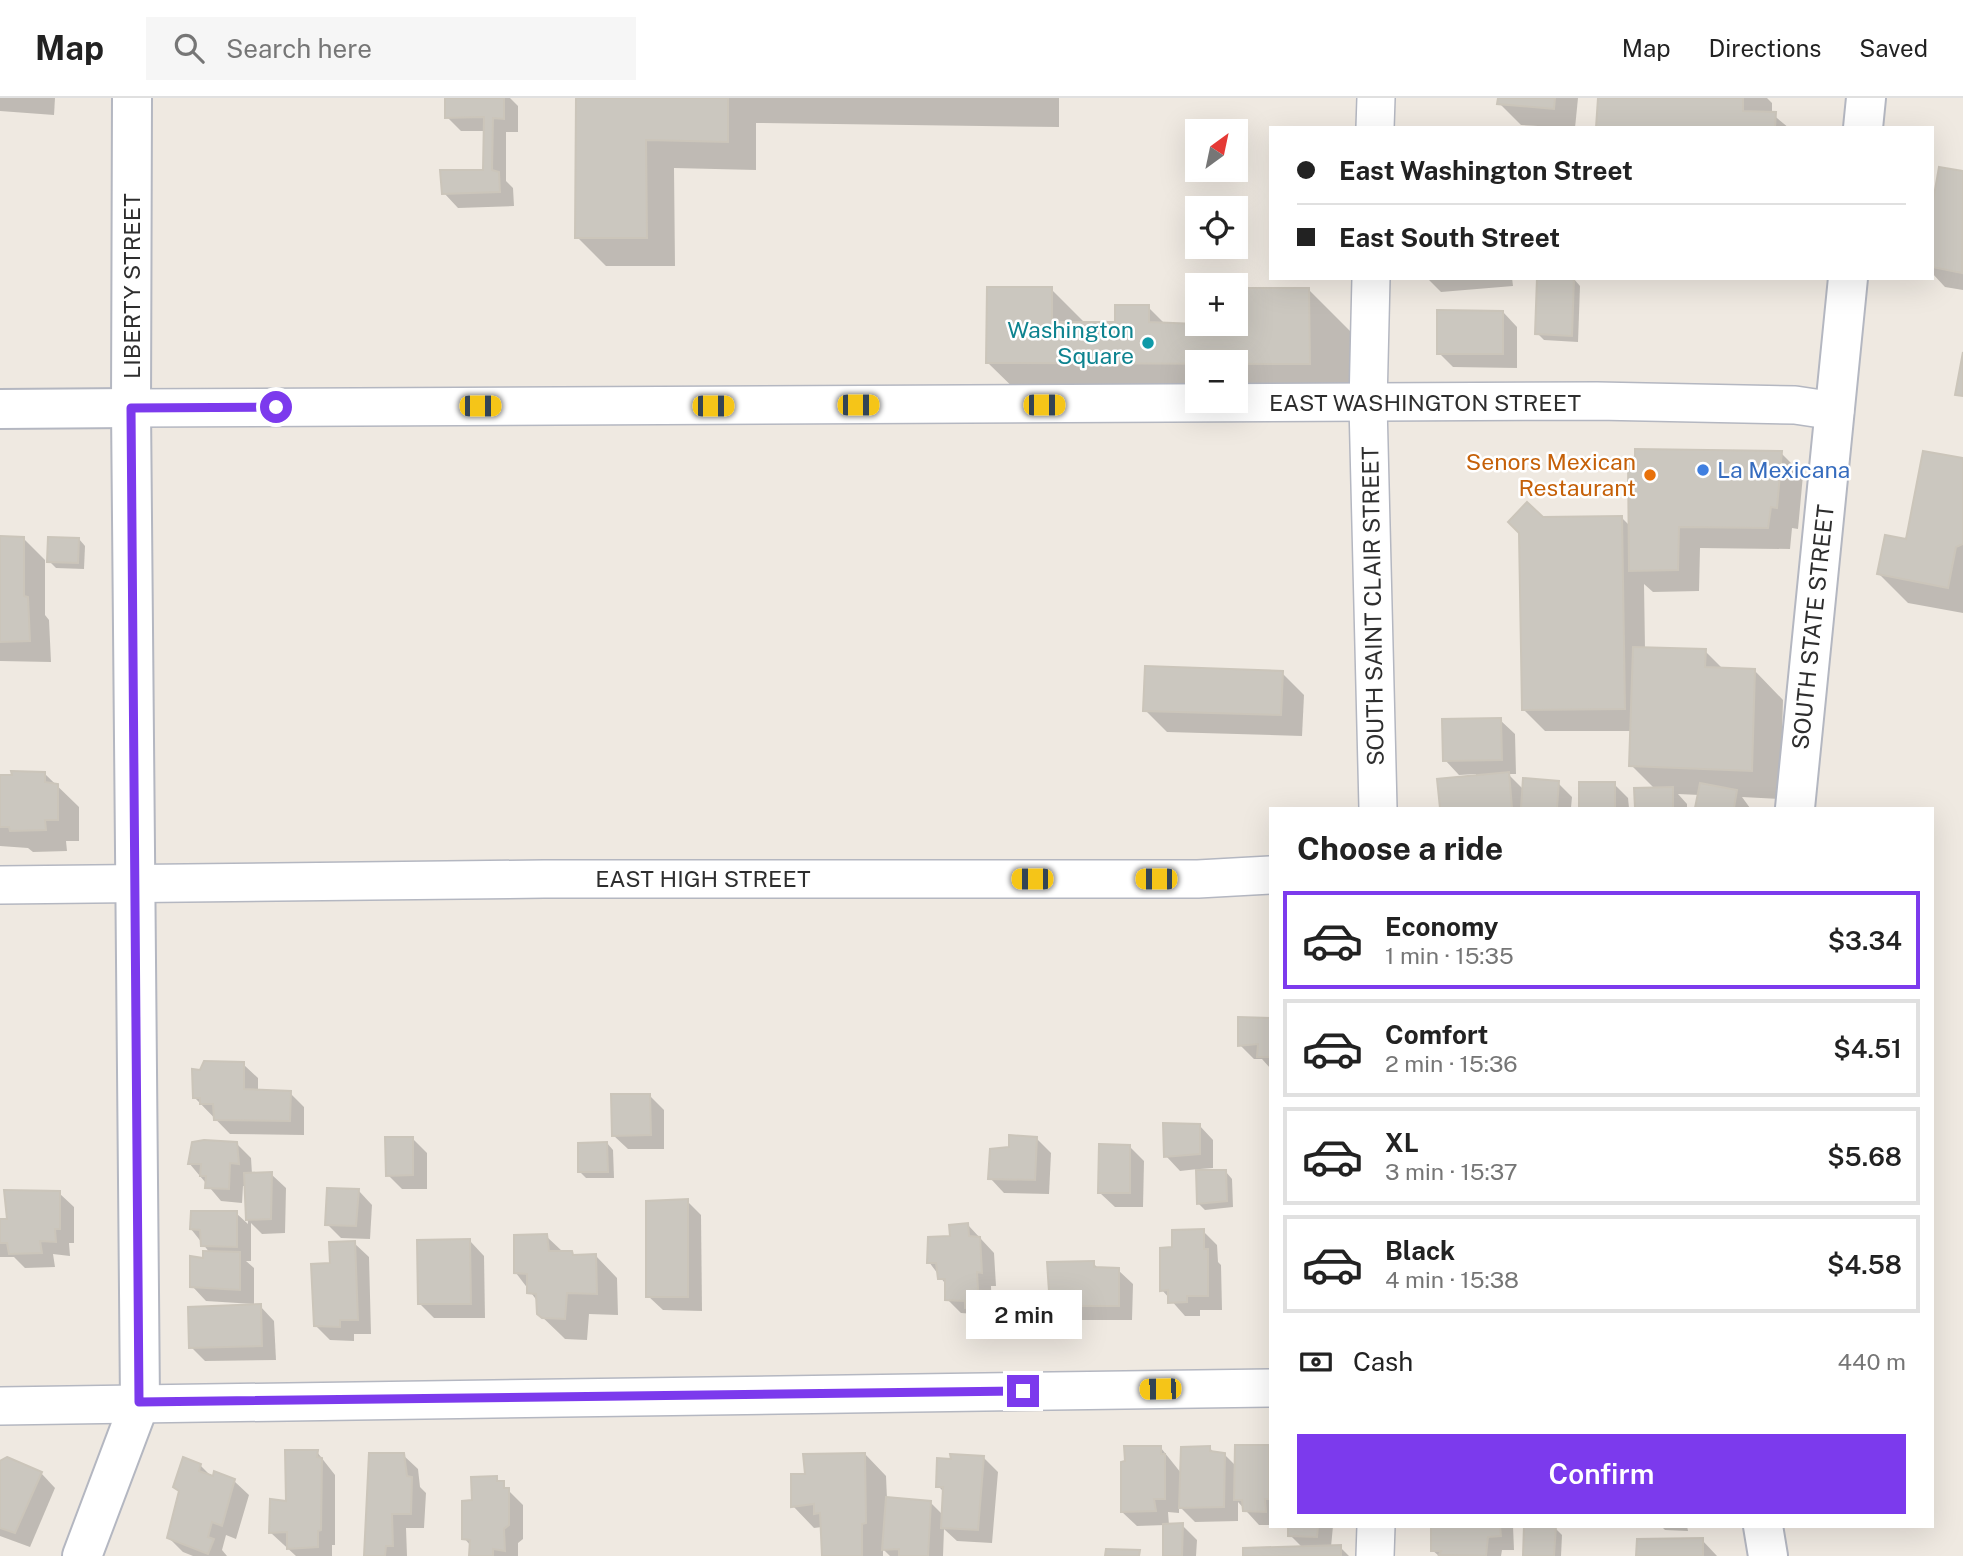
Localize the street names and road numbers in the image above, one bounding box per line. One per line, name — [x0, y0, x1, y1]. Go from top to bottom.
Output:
street label: LIBERTY STREET — [118, 193, 145, 379]
street label: EAST WASHINGTON STREET — [1269, 389, 1581, 416]
street label: SOUTH SAINT CLAIR STREET — [1356, 446, 1389, 766]
street label: SOUTH STATE STREET — [1786, 503, 1839, 751]
street label: EAST HIGH STREET — [595, 865, 811, 892]

